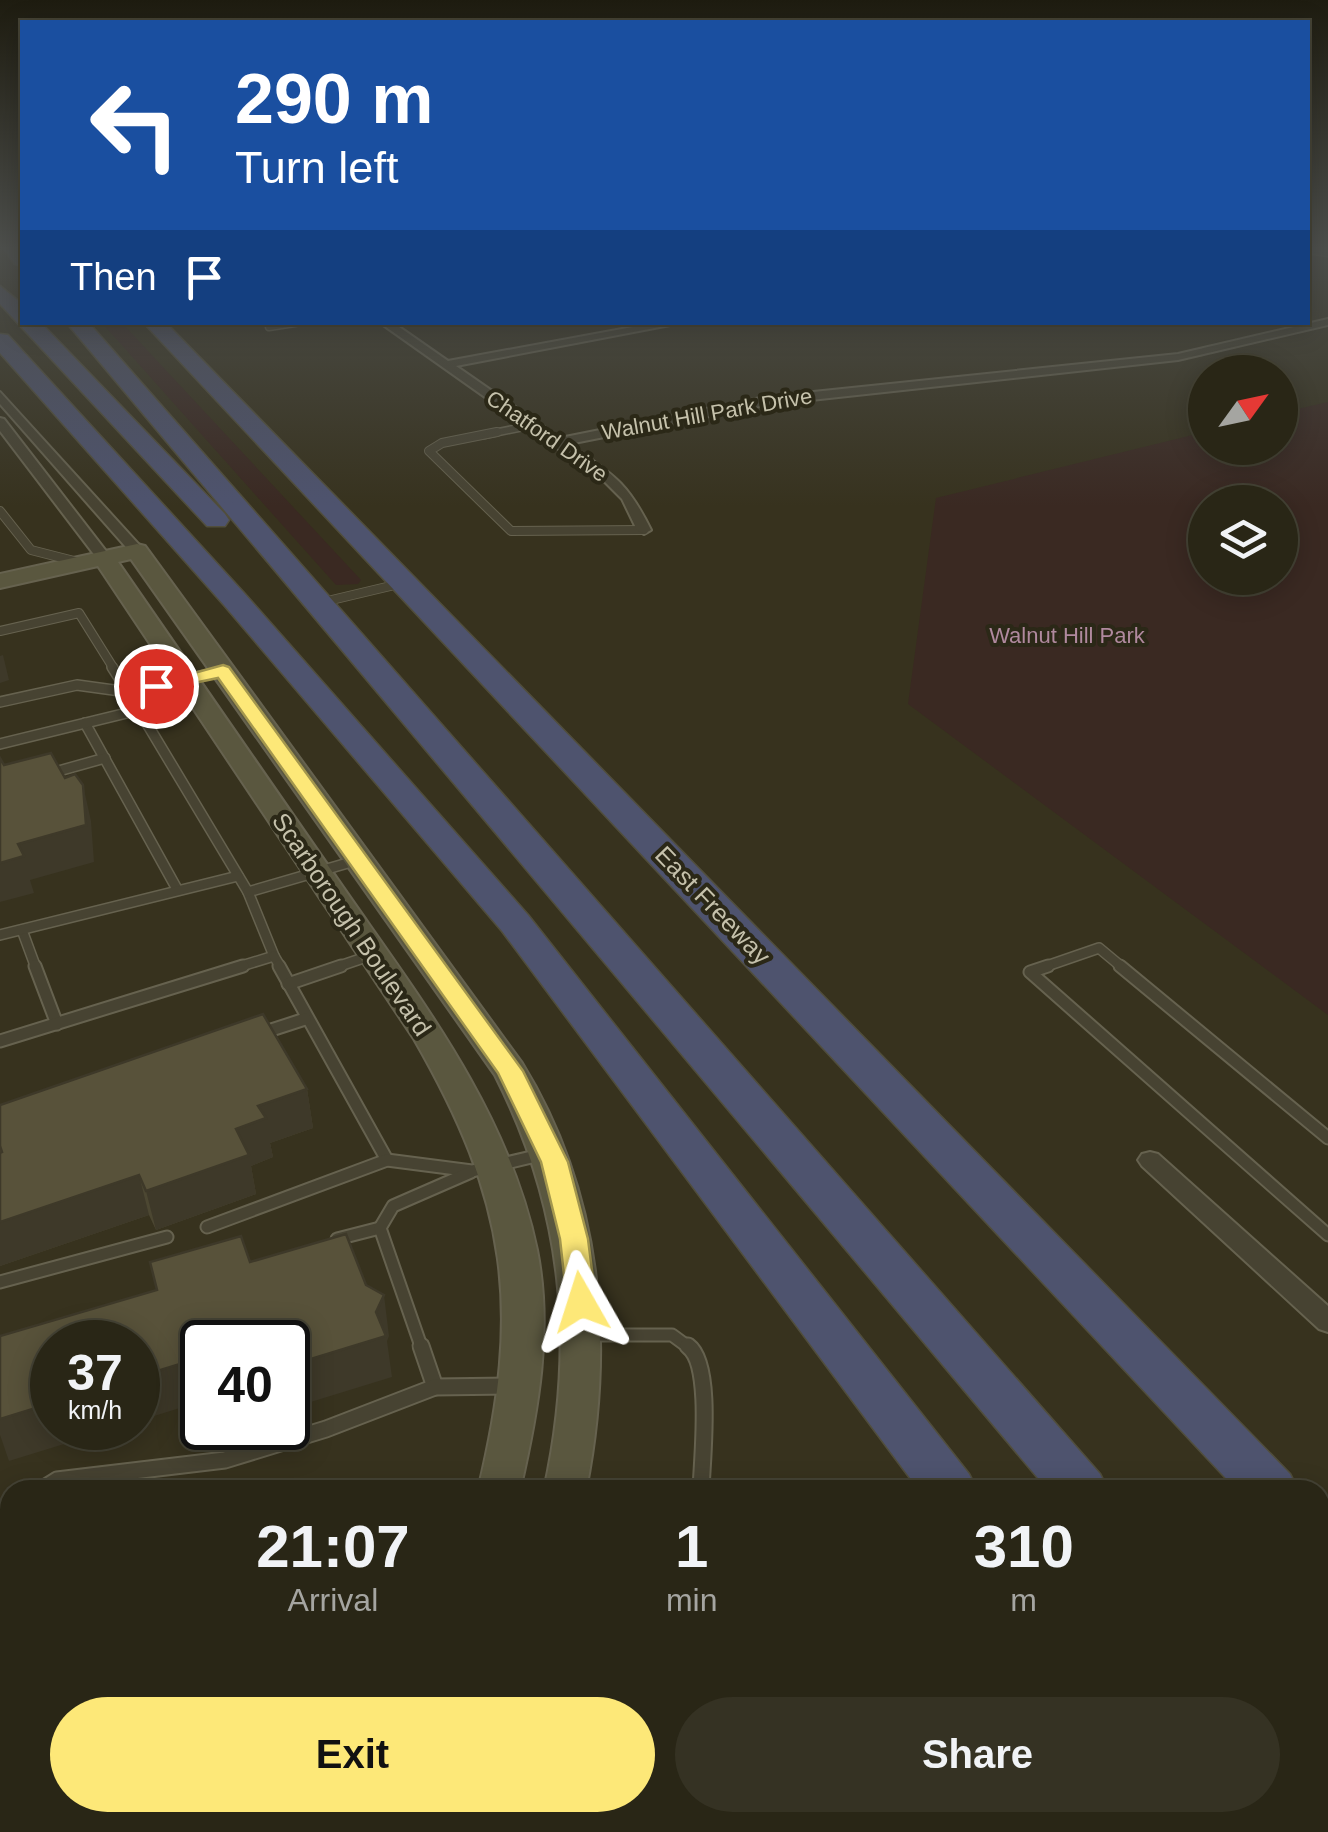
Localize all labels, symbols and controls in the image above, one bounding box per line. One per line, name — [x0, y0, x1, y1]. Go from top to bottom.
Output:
icon: left — [70, 60, 200, 190]
text: 290 m — [235, 60, 433, 138]
text: Turn left — [235, 142, 398, 193]
icon: arrive — [177, 250, 232, 305]
text: Then — [70, 256, 157, 298]
north arrow — [1188, 355, 1298, 465]
map controls — [1188, 355, 1298, 595]
street label: Walnut Hill Park Drive — [600, 383, 814, 445]
street label: Chatford Drive — [482, 385, 612, 487]
button: layers — [1188, 485, 1298, 595]
park label: Walnut Hill Park — [989, 623, 1146, 648]
pin — [114, 644, 199, 729]
icon: arrive — [129, 659, 184, 714]
street label: Scarborough Boulevard — [267, 807, 437, 1041]
street label: East Freeway — [650, 840, 776, 970]
position arrow — [529, 1250, 633, 1354]
speed limit sign: 40 — [180, 1320, 310, 1450]
text: 37 — [67, 1345, 123, 1401]
text: km/h — [68, 1396, 122, 1424]
text: 21:07 — [256, 1513, 410, 1580]
text: 1 — [675, 1513, 708, 1580]
text: 310 — [974, 1513, 1074, 1580]
text: Arrival — [288, 1582, 378, 1618]
text: min — [666, 1582, 717, 1618]
text: m — [1010, 1582, 1037, 1618]
button: Exit — [50, 1697, 655, 1812]
button: Share — [675, 1697, 1280, 1812]

